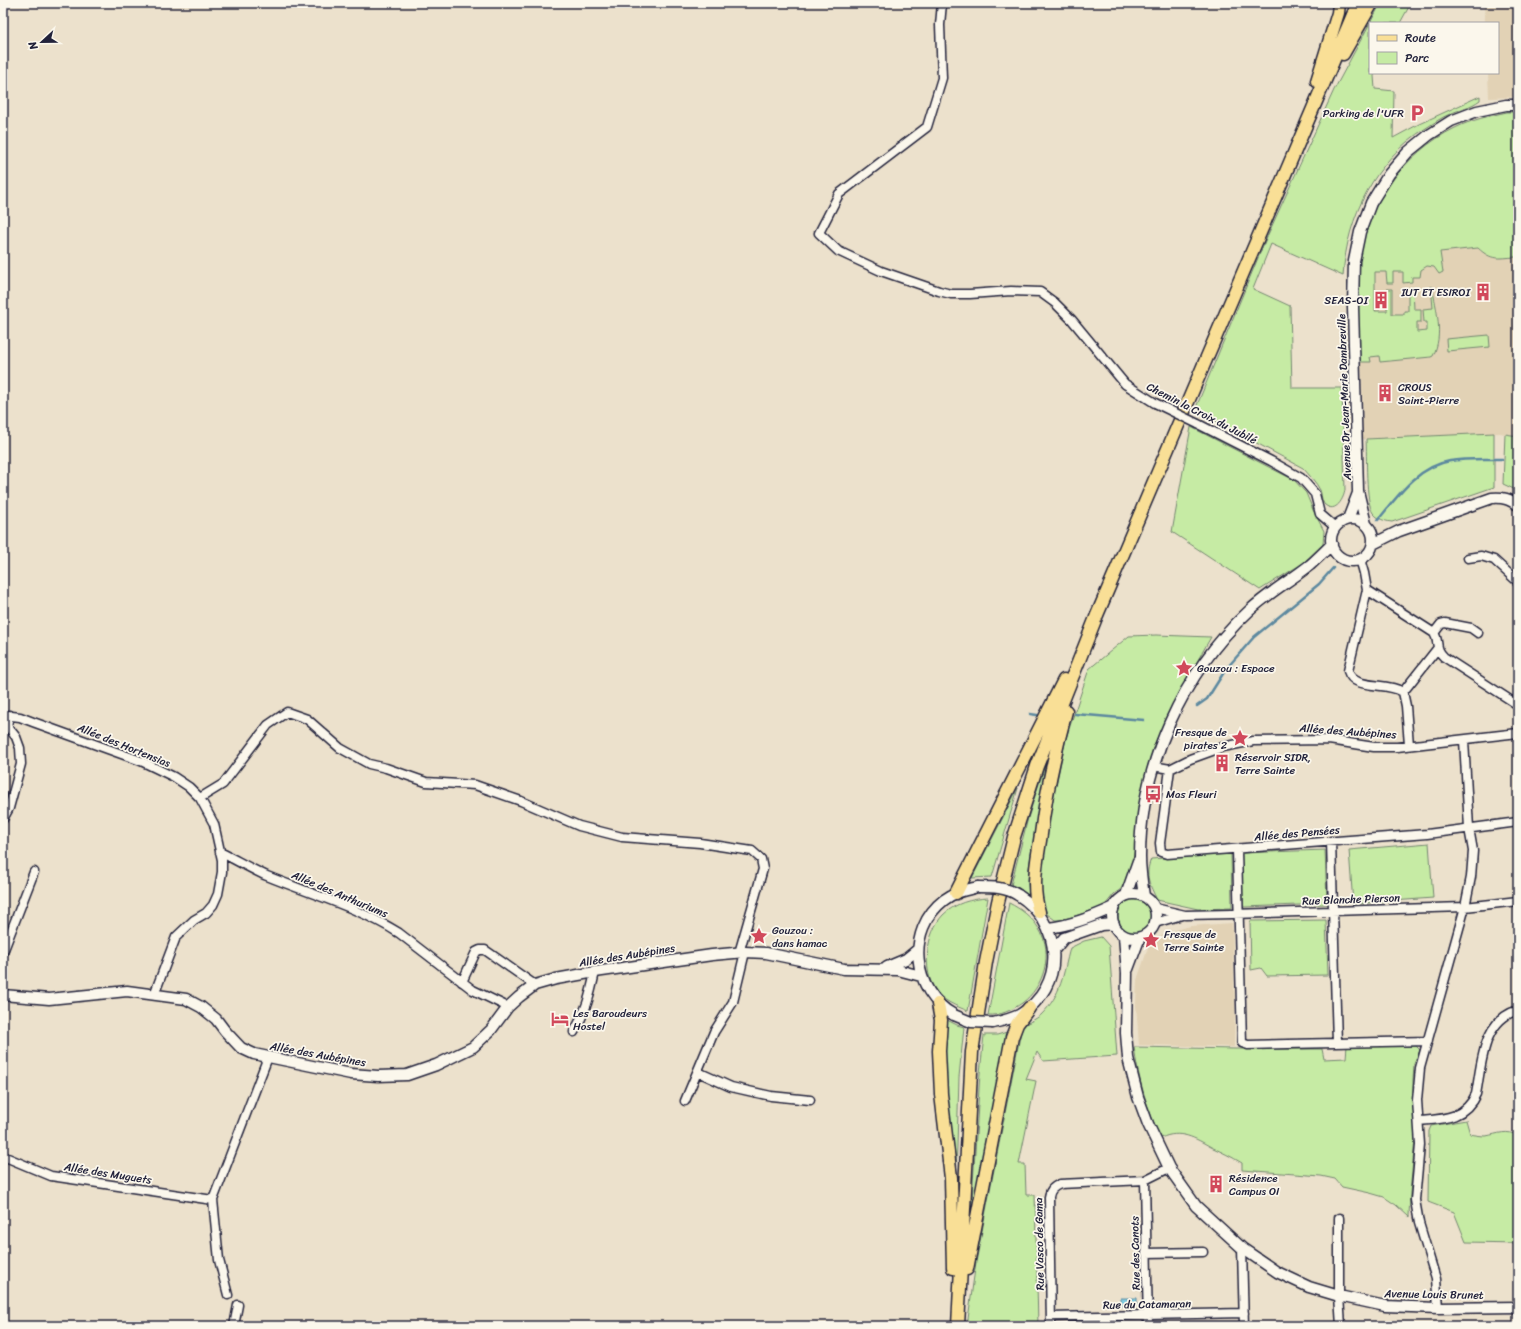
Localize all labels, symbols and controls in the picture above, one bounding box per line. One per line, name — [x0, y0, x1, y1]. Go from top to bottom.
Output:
north arrow — [22, 22, 62, 62]
legend — [1369, 22, 1499, 74]
text: Route — [1405, 27, 1436, 49]
text: N — [23, 38, 44, 54]
text: Parc — [1405, 47, 1429, 69]
parking icon: Parking de l'UFR — [1407, 103, 1427, 123]
place label: Parking de l'UFR — [1323, 104, 1404, 123]
building icon: IUT ET ESIROI — [1473, 282, 1493, 302]
place label: IUT ET ESIROI — [1400, 283, 1471, 302]
building icon: SEAS-OI — [1371, 290, 1391, 310]
place label: SEAS-OI — [1324, 291, 1369, 310]
street label: Avenue Dr Jean-Marie Dambreville — [1332, 313, 1357, 481]
street label: Chemin la Croix du Jubilé — [1143, 377, 1261, 450]
place label: CROUS Saint-Pierre — [1398, 378, 1459, 410]
building icon: CROUS Saint-Pierre — [1375, 383, 1395, 403]
place icon: Gouzou : Espace — [1174, 658, 1194, 678]
place label: Gouzou : Espace — [1197, 659, 1275, 678]
street label: Allée des Hortensias — [73, 718, 174, 773]
street label: Allée des Aubépines — [1298, 719, 1398, 744]
place label: Fresque de pirates 2 — [1175, 723, 1228, 755]
place icon: Fresque de pirates 2 — [1230, 728, 1250, 748]
place label: Réservoir SIDR, Terre Sainte — [1235, 748, 1311, 780]
building icon: Réservoir SIDR, Terre Sainte — [1212, 753, 1232, 773]
bus stop icon: Mas Fleuri — [1143, 784, 1163, 804]
place label: Mas Fleuri — [1166, 785, 1218, 804]
street label: Allée des Pensées — [1252, 820, 1342, 847]
street label: Allée des Anthuriums — [288, 865, 392, 924]
street label: Rue Blanche Pierson — [1302, 888, 1400, 911]
place label: Gouzou : dans hamac — [772, 921, 828, 953]
place label: Fresque de Terre Sainte — [1164, 925, 1225, 957]
place icon: Gouzou : dans hamac — [749, 926, 769, 946]
place icon: Fresque de Terre Sainte — [1141, 930, 1161, 950]
street label: Allée des Aubépines — [577, 938, 677, 973]
place label: Les Baroudeurs Hostel — [573, 1004, 648, 1036]
hotel icon: Les Baroudeurs Hostel — [550, 1009, 570, 1029]
street label: Allée des Aubépines — [267, 1037, 368, 1072]
street label: Allée des Muguets — [62, 1157, 154, 1190]
place label: Résidence Campus OI — [1229, 1169, 1280, 1201]
building icon: Résidence Campus OI — [1206, 1174, 1226, 1194]
street label: Rue Vasco de Gama — [1029, 1197, 1050, 1291]
street label: Rue des Canots — [1125, 1215, 1146, 1290]
street label: Avenue Louis Brunet — [1383, 1284, 1484, 1305]
street label: Rue du Catamaran — [1103, 1294, 1191, 1315]

